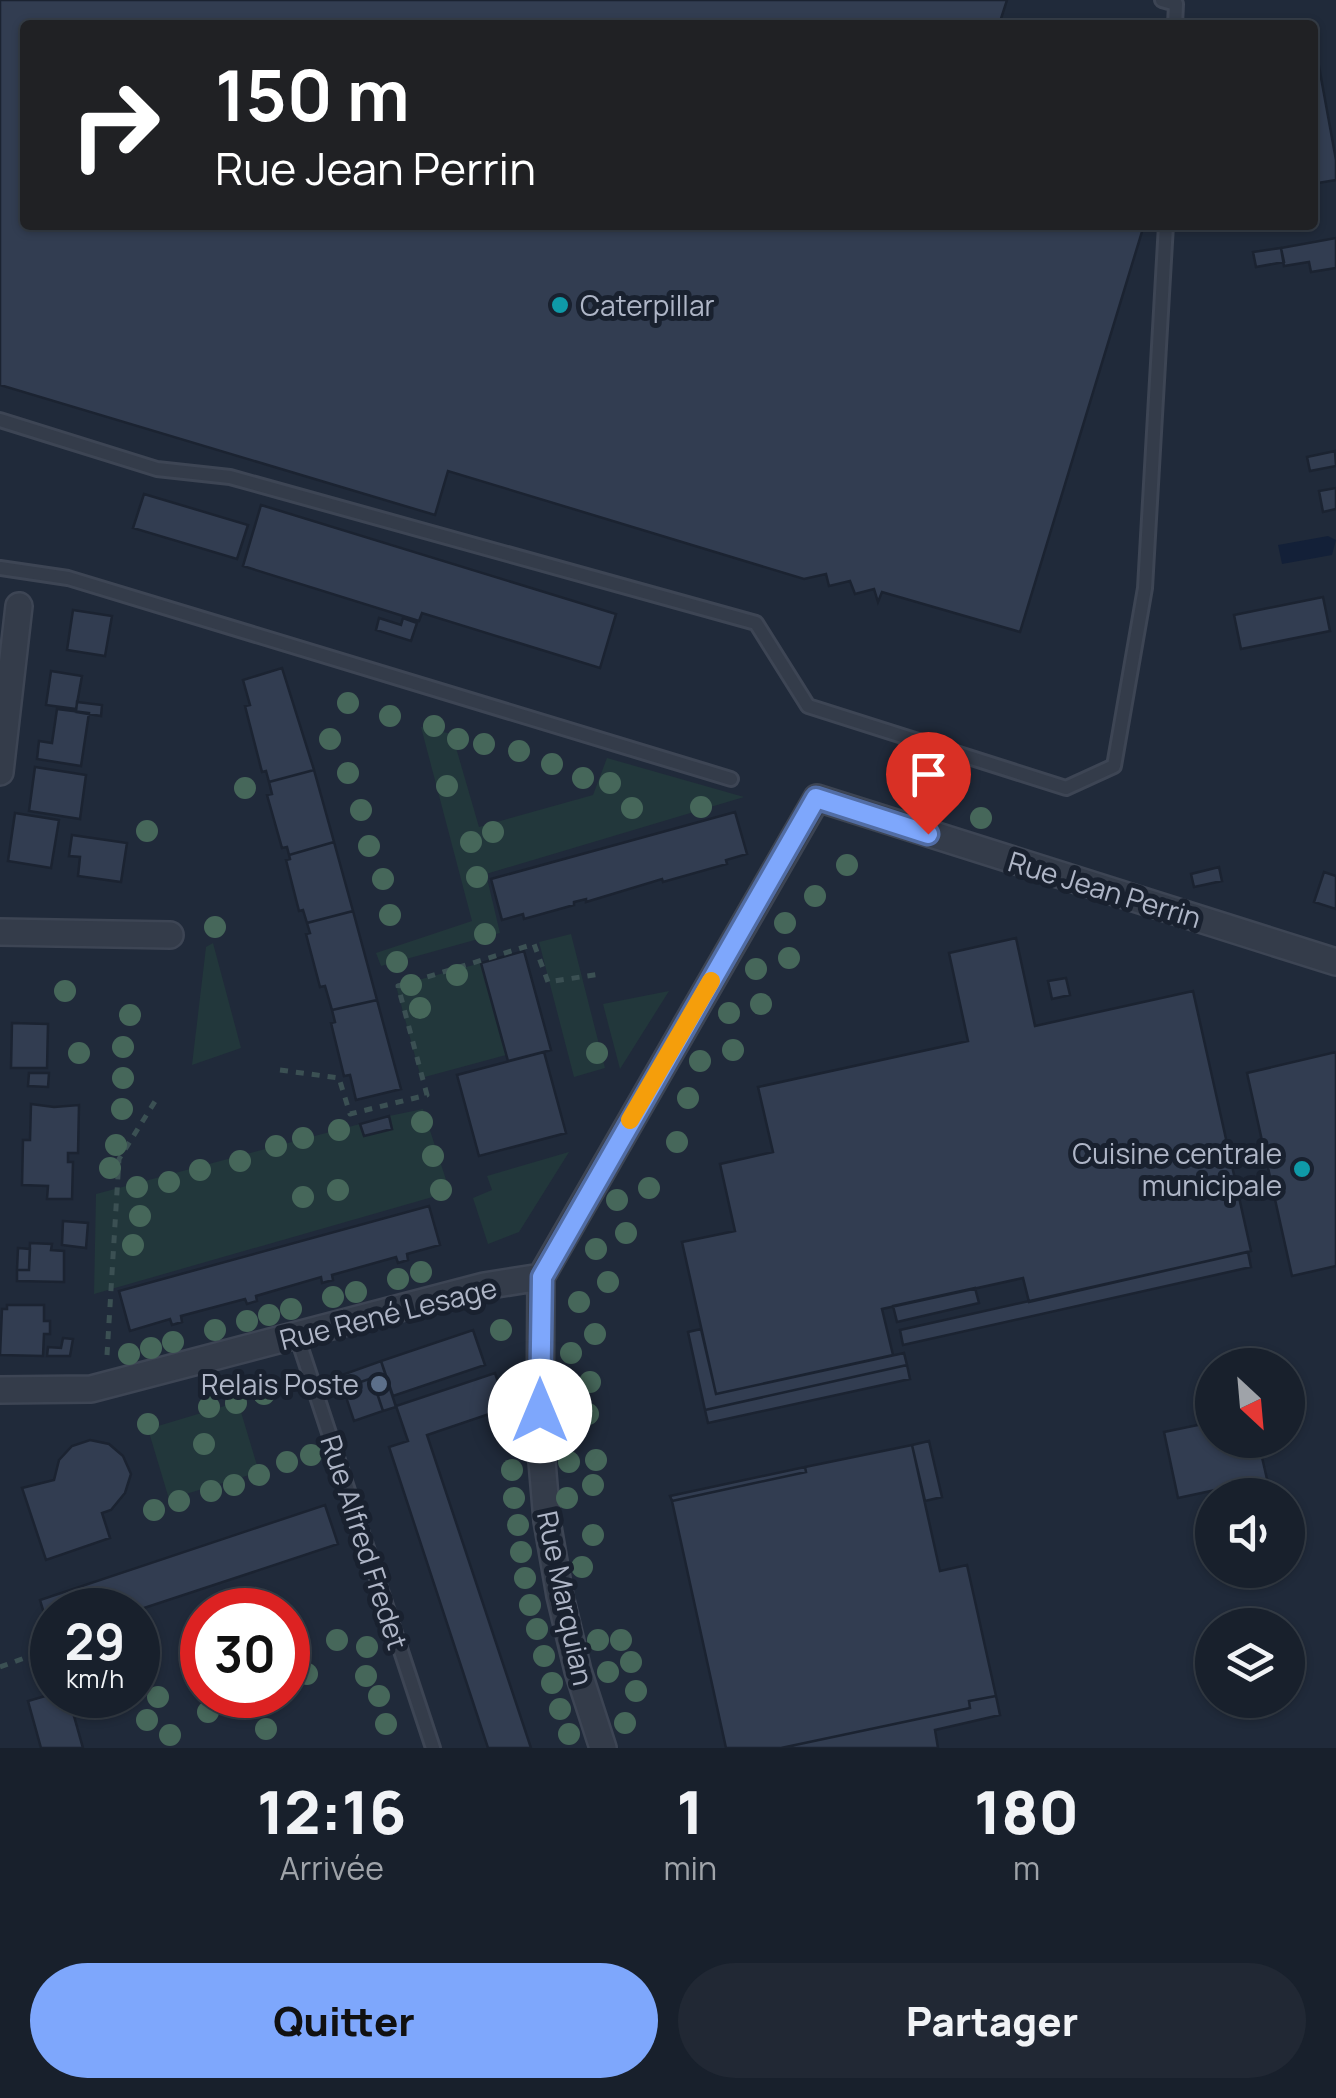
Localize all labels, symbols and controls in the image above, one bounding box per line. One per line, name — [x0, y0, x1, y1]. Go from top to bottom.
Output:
text: 150 m — [215, 46, 410, 142]
icon: right — [50, 60, 180, 190]
text: Rue Jean Perrin — [215, 137, 536, 199]
place label: Caterpillar — [580, 286, 715, 324]
marker: Caterpillar — [549, 294, 571, 316]
pin — [886, 732, 971, 835]
icon: arrive — [901, 747, 956, 802]
street label: Rue Jean Perrin — [1004, 842, 1206, 936]
place label: Cuisine centrale municipale — [1072, 1134, 1282, 1204]
marker: Cuisine centrale municipale — [1291, 1158, 1313, 1180]
street label: Rue René Lesage — [276, 1268, 500, 1358]
north arrow — [1195, 1348, 1305, 1458]
map controls — [1195, 1348, 1305, 1718]
position arrow — [488, 1359, 592, 1463]
place label: Relais Poste — [201, 1365, 359, 1403]
marker: Relais Poste — [368, 1373, 390, 1395]
street label: Rue Alfred Fredet — [312, 1430, 418, 1654]
button: sound — [1195, 1478, 1305, 1588]
street label: Rue Marquian — [529, 1507, 603, 1689]
speed limit sign: 30 — [180, 1588, 310, 1718]
text: 29 — [65, 1607, 125, 1675]
button: layers — [1195, 1608, 1305, 1718]
text: km/h — [66, 1661, 124, 1696]
text: 12:16 — [257, 1770, 406, 1852]
text: 1 — [677, 1770, 704, 1852]
text: 180 — [974, 1770, 1079, 1852]
text: Arrivée — [279, 1846, 384, 1890]
text: min — [663, 1846, 717, 1890]
text: m — [1013, 1846, 1040, 1890]
button: Quitter — [30, 1963, 658, 2078]
button: Partager — [678, 1963, 1306, 2078]

